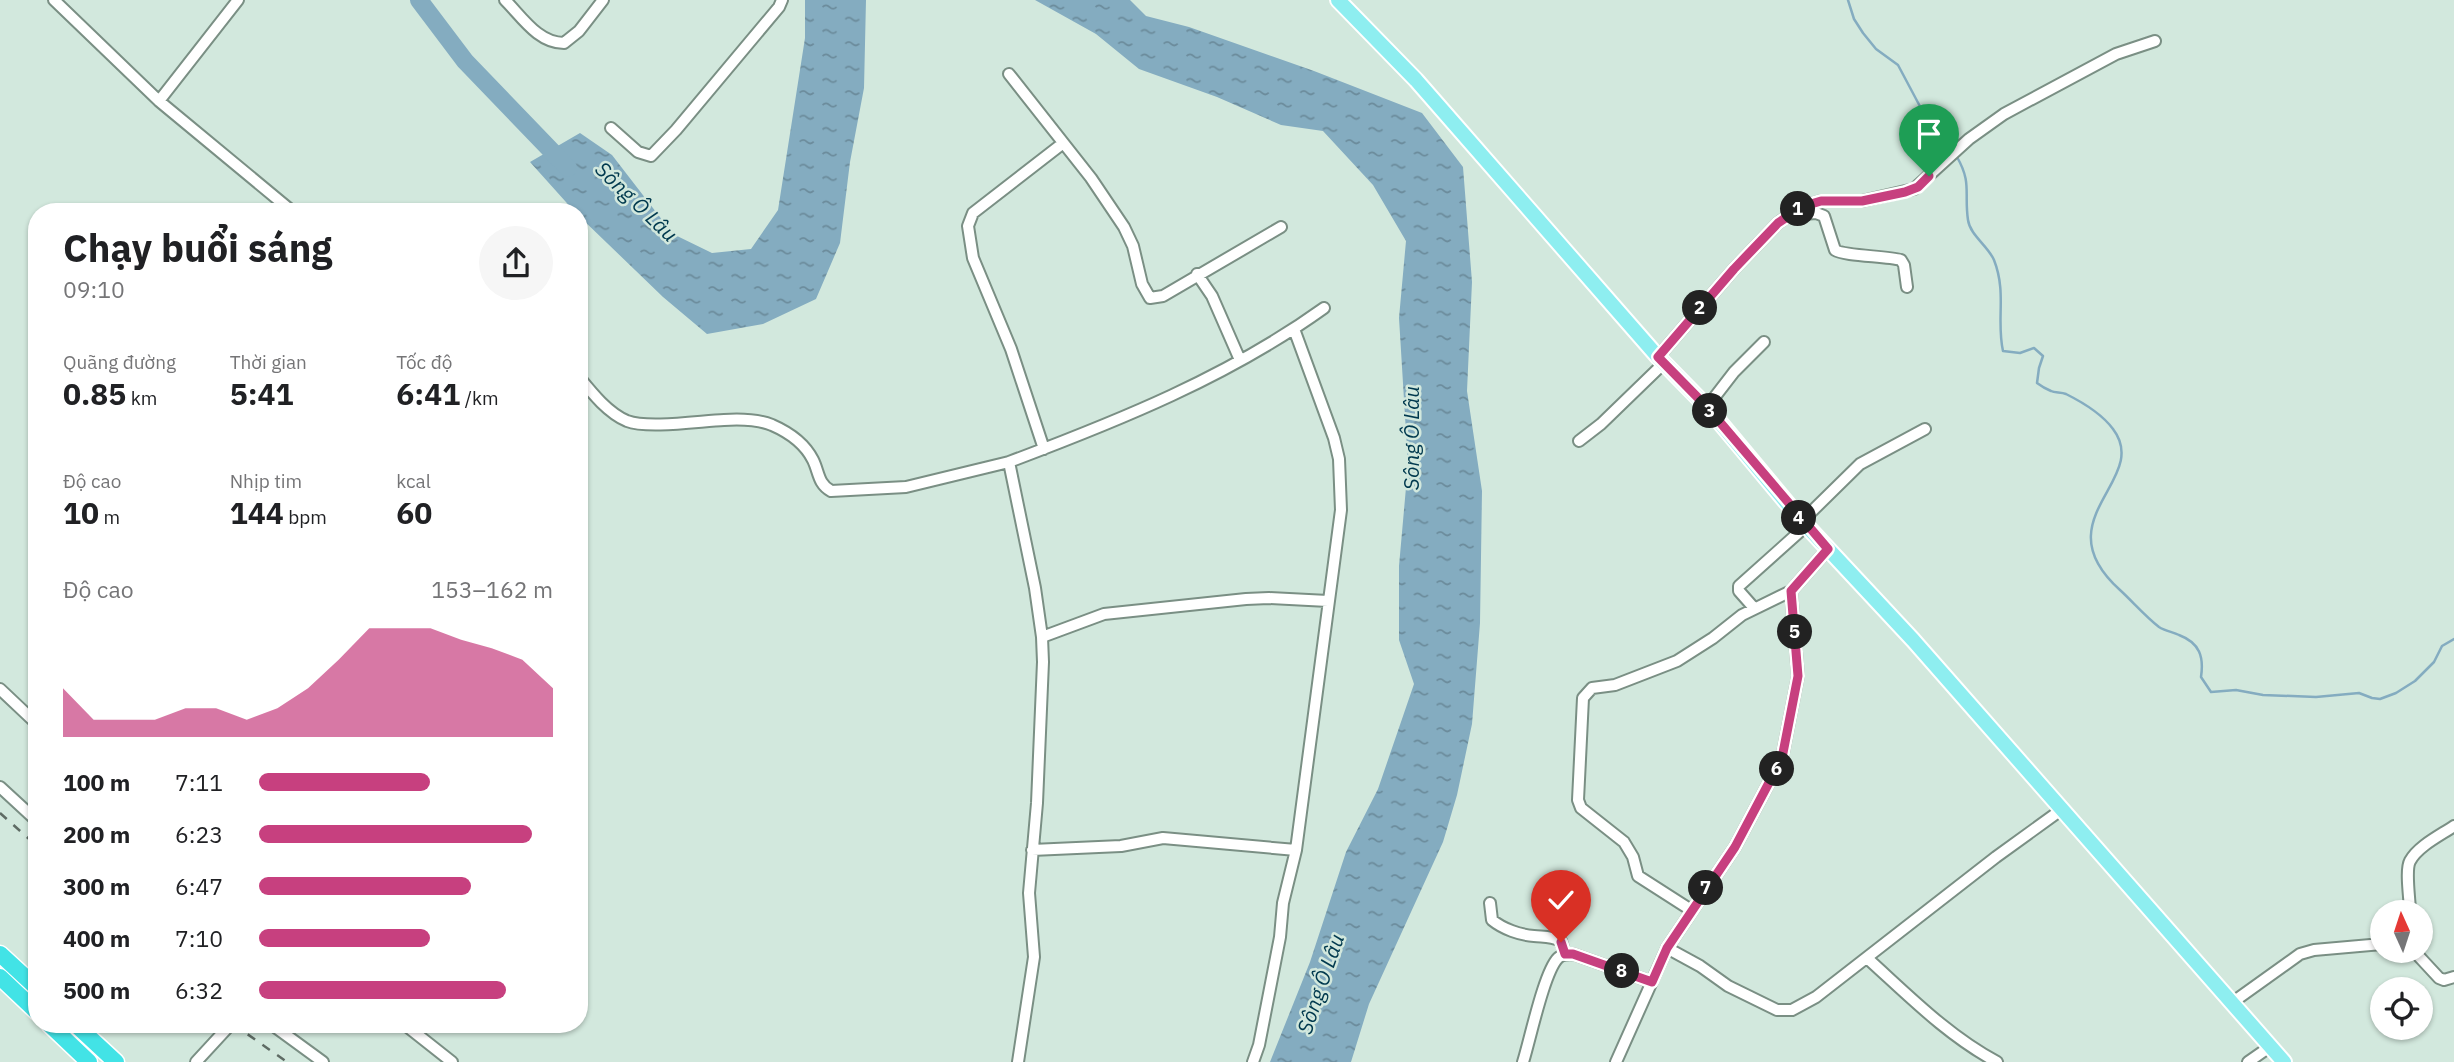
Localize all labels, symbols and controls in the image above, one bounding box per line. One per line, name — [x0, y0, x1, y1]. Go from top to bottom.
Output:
pin — [1899, 104, 1959, 176]
icon: arrive — [1910, 115, 1948, 153]
water label: Sông Ô Lâu — [589, 155, 684, 248]
pin: 1 — [1780, 192, 1815, 227]
text: 1 — [1792, 196, 1803, 220]
text: Chạy buổi sáng — [63, 223, 332, 272]
button: share — [479, 226, 553, 300]
text: 09:10 — [63, 274, 125, 304]
pin: 2 — [1682, 290, 1718, 326]
text: 2 — [1694, 295, 1705, 319]
text: Quãng đường — [63, 350, 176, 374]
text: Thời gian — [230, 350, 307, 374]
text: Tốc độ — [396, 350, 452, 374]
text: 0.85 — [63, 374, 126, 413]
text: 5:41 — [230, 374, 294, 413]
text: 6:41 — [396, 374, 460, 413]
text: km — [126, 386, 157, 410]
text: /km — [460, 386, 499, 410]
water label: Sông Ô Lâu — [1397, 386, 1425, 490]
pin: 3 — [1692, 394, 1728, 428]
text: 3 — [1704, 398, 1715, 422]
text: Độ cao — [63, 469, 121, 493]
text: Nhịp tim — [230, 469, 302, 493]
text: kcal — [396, 469, 431, 493]
text: 10 — [63, 493, 99, 532]
text: 144 — [230, 493, 284, 532]
text: 60 — [396, 493, 432, 532]
pin: 4 — [1782, 500, 1816, 536]
text: m — [99, 505, 120, 529]
text: bpm — [284, 505, 327, 529]
text: 4 — [1793, 505, 1804, 529]
text: Độ cao — [63, 574, 134, 604]
text: 153–162 m — [431, 574, 553, 604]
pin: 5 — [1778, 614, 1812, 650]
text: 5 — [1789, 619, 1800, 643]
pin: 6 — [1760, 752, 1795, 786]
text: 6 — [1771, 756, 1782, 780]
text: 100 m — [63, 767, 130, 797]
text: 7:11 — [175, 767, 223, 797]
text: 200 m — [63, 819, 130, 849]
text: 6:23 — [175, 819, 223, 849]
pin — [1531, 870, 1591, 942]
pin: 7 — [1688, 870, 1724, 906]
text: 300 m — [63, 871, 130, 901]
text: 6:47 — [175, 871, 223, 901]
text: 7 — [1700, 875, 1711, 899]
icon: check — [1542, 881, 1580, 919]
north arrow — [2370, 900, 2432, 962]
map controls — [2370, 900, 2433, 1040]
text: 400 m — [63, 923, 130, 953]
text: 7:10 — [175, 923, 223, 953]
water label: Sông Ô Lâu — [1290, 930, 1350, 1038]
pin: 8 — [1604, 954, 1640, 988]
text: 8 — [1616, 958, 1627, 982]
text: 500 m — [63, 975, 130, 1005]
text: 6:32 — [175, 975, 223, 1005]
button: locate — [2370, 977, 2433, 1040]

